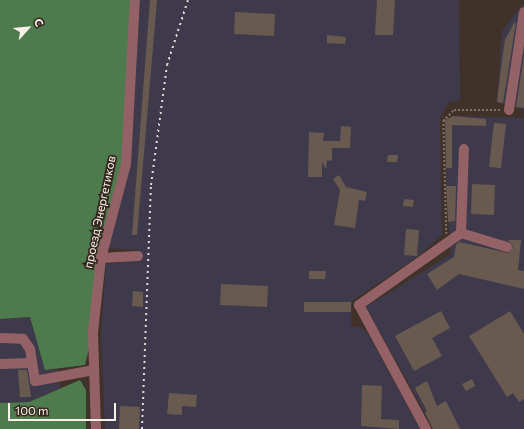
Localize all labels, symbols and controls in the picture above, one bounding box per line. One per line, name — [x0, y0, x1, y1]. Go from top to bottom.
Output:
north arrow — [8, 8, 48, 48]
text: С — [32, 16, 47, 29]
street label: проезд Энергетиков — [81, 154, 119, 270]
scale bar — [10, 395, 118, 421]
text: 100 m — [15, 403, 49, 417]

